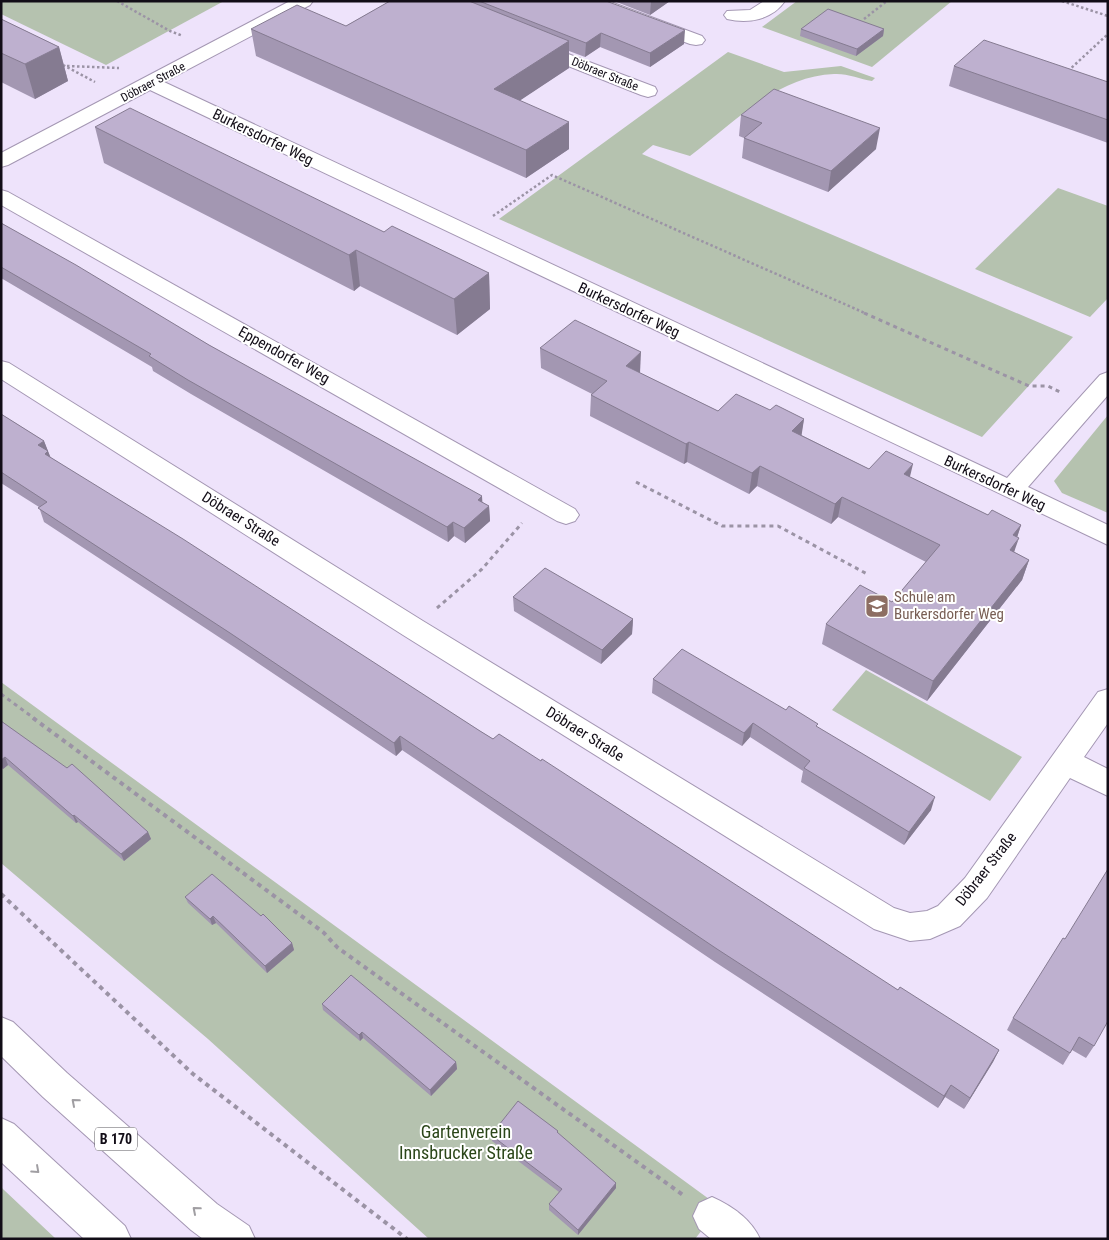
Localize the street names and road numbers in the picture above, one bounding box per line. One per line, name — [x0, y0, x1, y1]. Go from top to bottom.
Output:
street label: Döbraer Straße — [570, 54, 641, 94]
street label: Döbraer Straße — [118, 59, 188, 105]
street label: Burkersdorfer Weg — [210, 105, 316, 169]
street label: Burkersdorfer Weg — [575, 279, 683, 341]
street label: Eppendorfer Weg — [235, 323, 333, 387]
street label: Burkersdorfer Weg — [941, 452, 1049, 514]
street label: Döbraer Straße — [199, 488, 283, 550]
street label: Döbraer Straße — [543, 703, 627, 765]
street label: Döbraer Straße — [952, 829, 1020, 909]
road number: B 170 — [95, 1128, 137, 1150]

